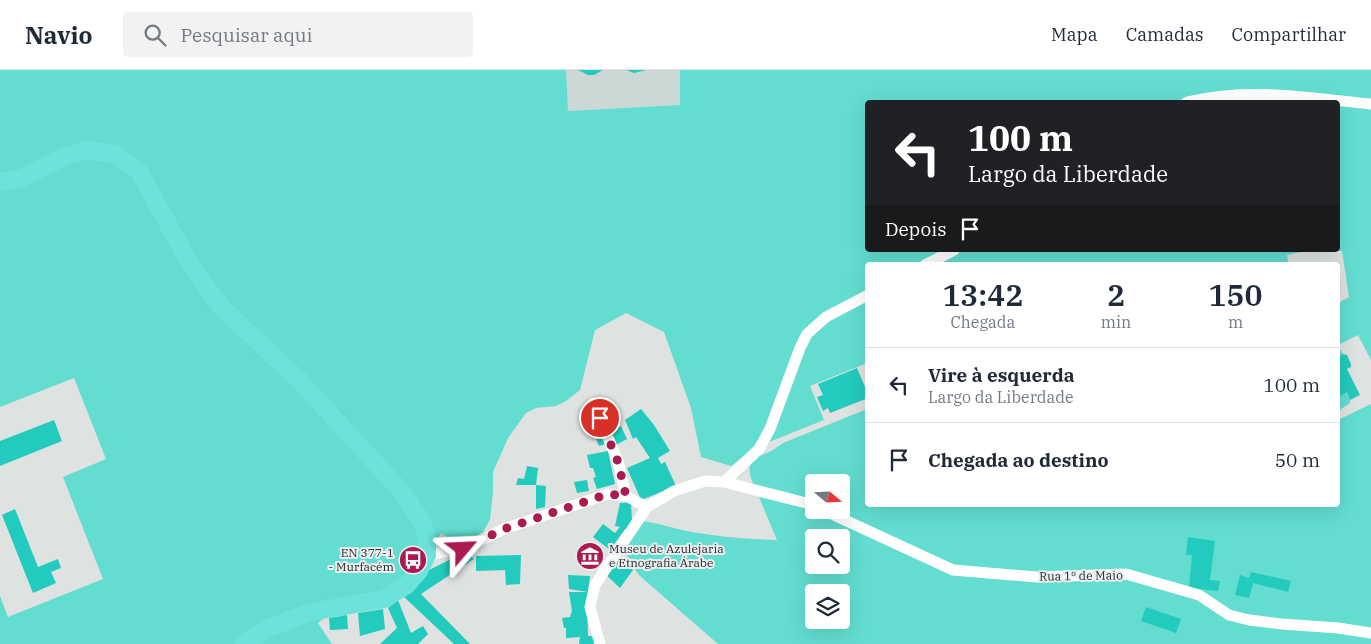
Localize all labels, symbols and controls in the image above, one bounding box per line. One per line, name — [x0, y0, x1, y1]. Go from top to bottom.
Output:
search box — [123, 12, 473, 57]
text: Navio — [25, 19, 93, 51]
icon: search — [141, 21, 169, 49]
text: Pesquisar aqui — [181, 23, 313, 47]
text: Mapa — [1051, 23, 1098, 46]
text: Camadas — [1126, 23, 1204, 46]
text: Compartilhar — [1232, 23, 1346, 46]
text: 100 m — [968, 115, 1073, 161]
icon: left — [885, 120, 950, 185]
text: Largo da Liberdade — [968, 159, 1168, 188]
icon: arrive — [956, 215, 984, 243]
text: Depois — [885, 217, 946, 241]
text: 13:42 — [942, 275, 1023, 314]
text: 2 — [1107, 275, 1125, 314]
text: 150 — [1209, 275, 1263, 314]
text: Chegada — [950, 312, 1015, 332]
text: min — [1101, 312, 1131, 332]
text: m — [1228, 312, 1243, 332]
text: Vire à esquerda — [928, 363, 1075, 387]
icon: left — [885, 371, 913, 399]
text: 100 m — [1263, 373, 1320, 397]
text: Largo da Liberdade — [928, 387, 1074, 407]
pin — [579, 397, 621, 439]
icon: arrive — [586, 404, 614, 432]
icon: arrive — [885, 446, 913, 474]
text: Chegada ao destino — [928, 448, 1109, 472]
text: 50 m — [1275, 448, 1320, 472]
north arrow — [805, 474, 850, 519]
map controls — [805, 474, 850, 629]
position arrow — [436, 522, 488, 574]
button: search — [805, 529, 850, 574]
museum icon: Museu de Azulejaria e Etnografia Árabe — [575, 541, 605, 571]
place label: Museu de Azulejaria e Etnografia Árabe — [609, 541, 724, 570]
place label: EN 377-1 - Murfacém — [329, 545, 395, 574]
bus stop icon: EN 377-1 - Murfacém — [398, 545, 428, 575]
street label: Rua 1º de Maio — [1039, 567, 1123, 584]
button: layers — [805, 584, 850, 629]

